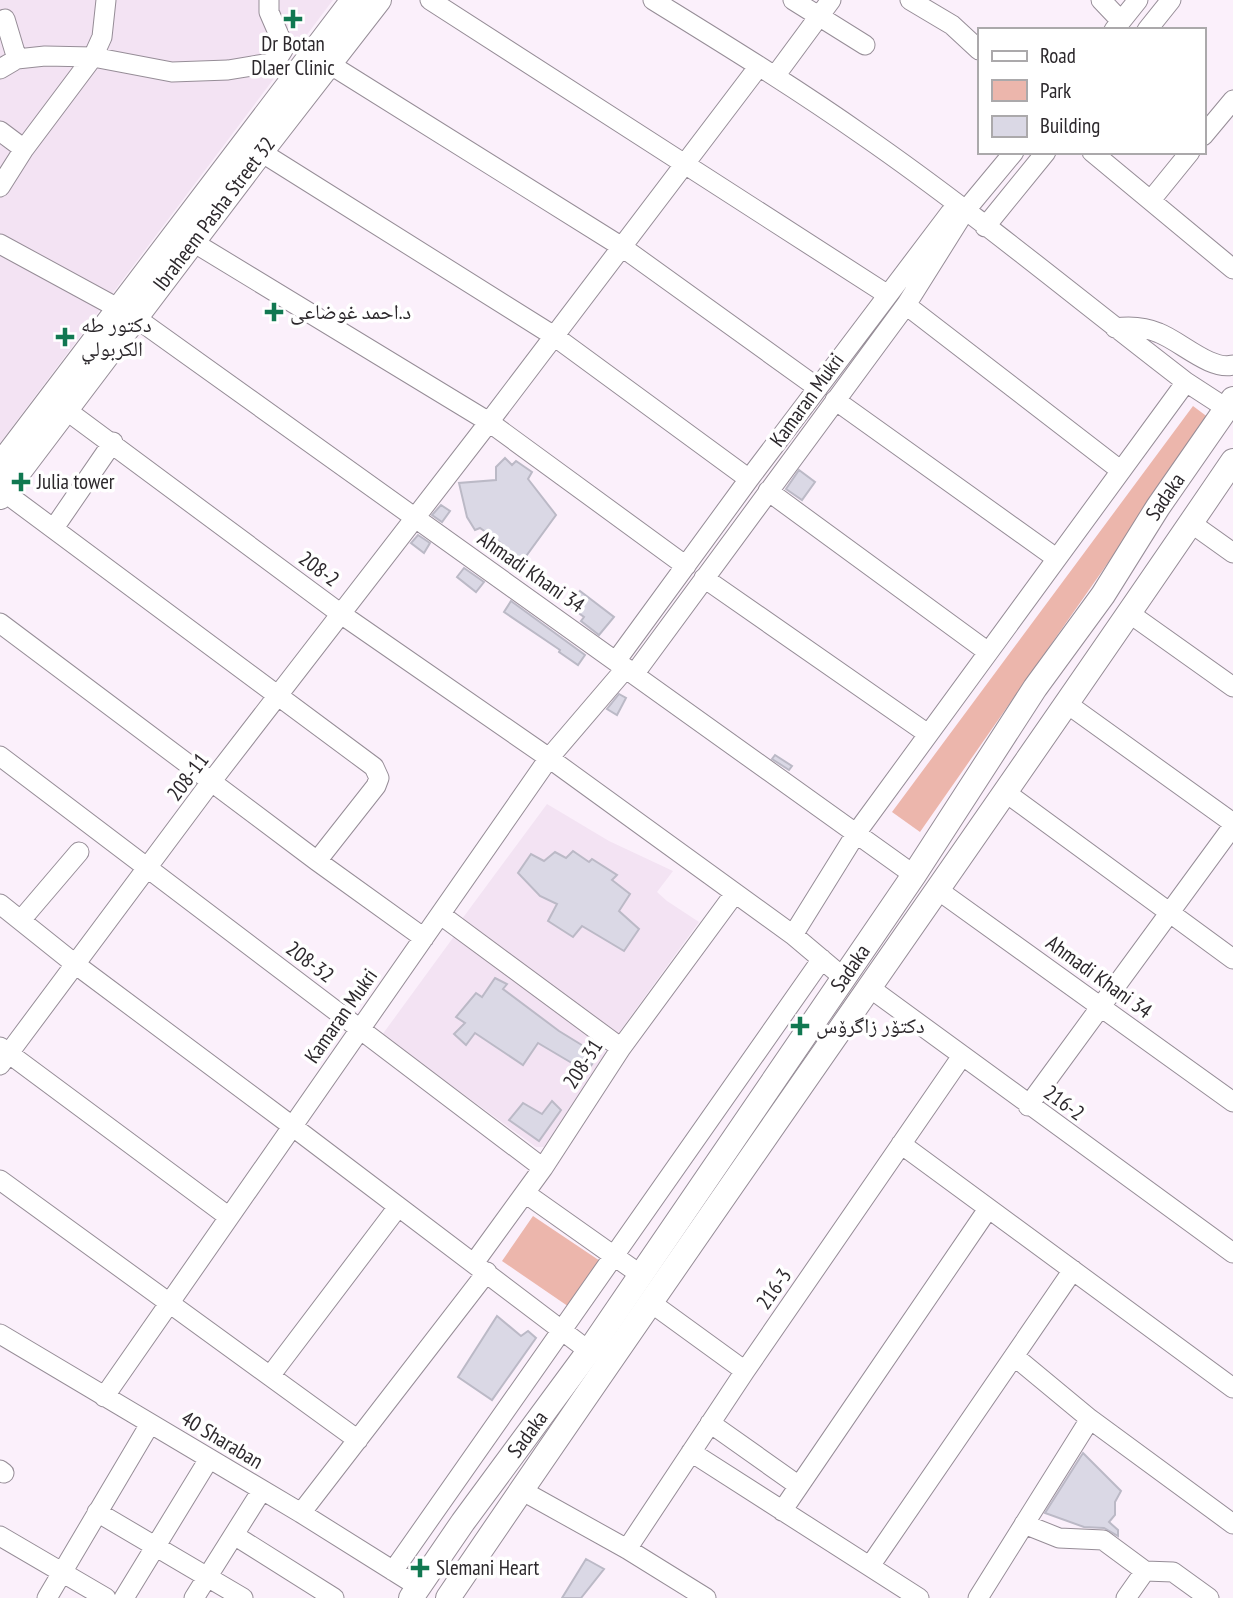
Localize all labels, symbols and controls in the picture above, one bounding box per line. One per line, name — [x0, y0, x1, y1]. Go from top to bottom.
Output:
marker: Dr Botan Dlaer Clinic — [283, 9, 303, 29]
legend — [978, 28, 1205, 154]
place label: Dr Botan Dlaer Clinic — [251, 30, 335, 81]
text: Road — [1040, 42, 1076, 69]
text: Park — [1040, 77, 1071, 104]
text: Building — [1040, 112, 1100, 139]
street label: Ibraheem Pasha Street 32 — [147, 131, 281, 296]
place label: د.احمد غوضاعی — [290, 298, 411, 325]
marker: د.احمد غوضاعی — [264, 302, 284, 322]
place label: دكتور طه الكربولي — [81, 311, 152, 365]
marker: دكتور طه الكربولي — [55, 327, 75, 347]
street label: Kamaran Mukri — [764, 348, 850, 452]
place label: Julia tower — [36, 468, 115, 495]
street label: Sadaka — [1139, 468, 1190, 525]
marker: Julia tower — [11, 472, 31, 492]
street label: Ahmadi Khani 34 — [473, 525, 590, 619]
street label: 208-2 — [294, 545, 345, 593]
street label: 208-11 — [161, 747, 214, 806]
street label: Ahmadi Khani 34 — [1041, 929, 1158, 1024]
street label: 208-32 — [281, 935, 340, 988]
street label: Sadaka — [824, 939, 876, 997]
street label: Kamaran Mukri — [298, 963, 383, 1068]
place label: دکتۆر زاگرۆس — [816, 1012, 925, 1039]
marker: دکتۆر زاگرۆس — [790, 1016, 810, 1036]
street label: 208-31 — [557, 1034, 608, 1093]
street label: 216-2 — [1039, 1079, 1090, 1126]
street label: 216-3 — [750, 1263, 797, 1314]
street label: 40 Sharaban — [176, 1405, 268, 1475]
street label: Sadaka — [501, 1405, 553, 1463]
place label: Slemani Heart — [436, 1554, 539, 1581]
marker: Slemani Heart — [410, 1558, 430, 1578]

